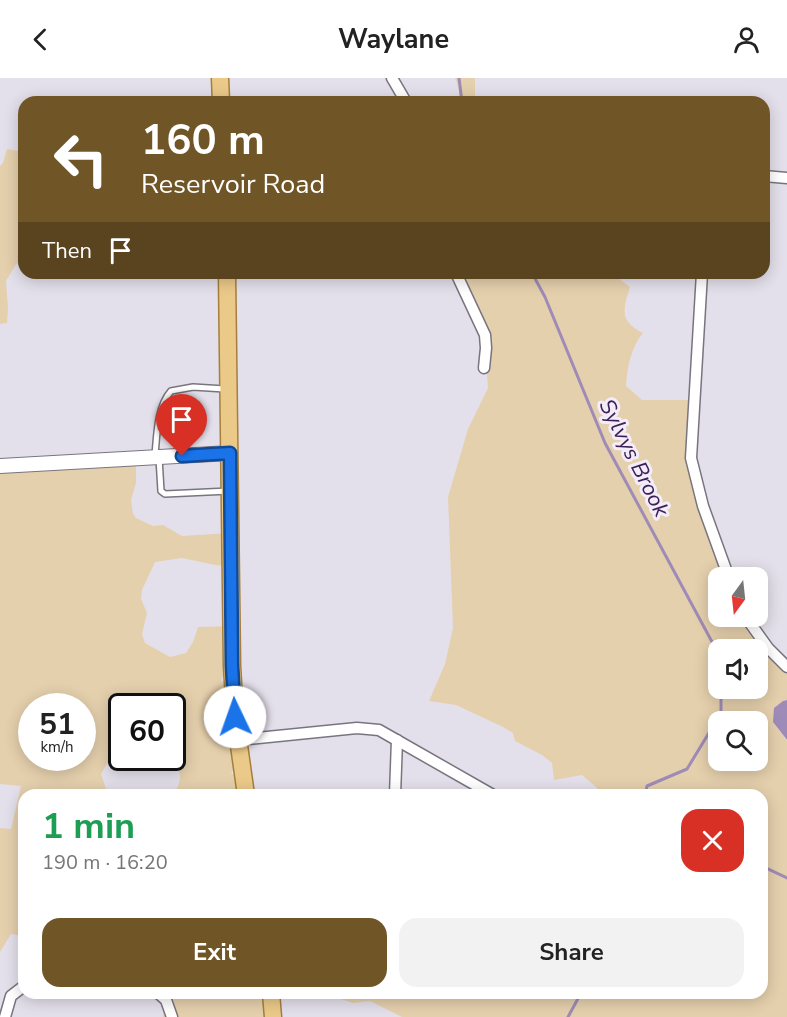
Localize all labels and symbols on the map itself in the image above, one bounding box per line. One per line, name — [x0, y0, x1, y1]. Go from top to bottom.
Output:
pin — [156, 394, 207, 456]
water label: Sylvys Brook — [592, 394, 677, 523]
north arrow — [708, 567, 768, 627]
position arrow — [203, 685, 267, 749]
speed limit sign: 60 — [108, 693, 186, 771]

